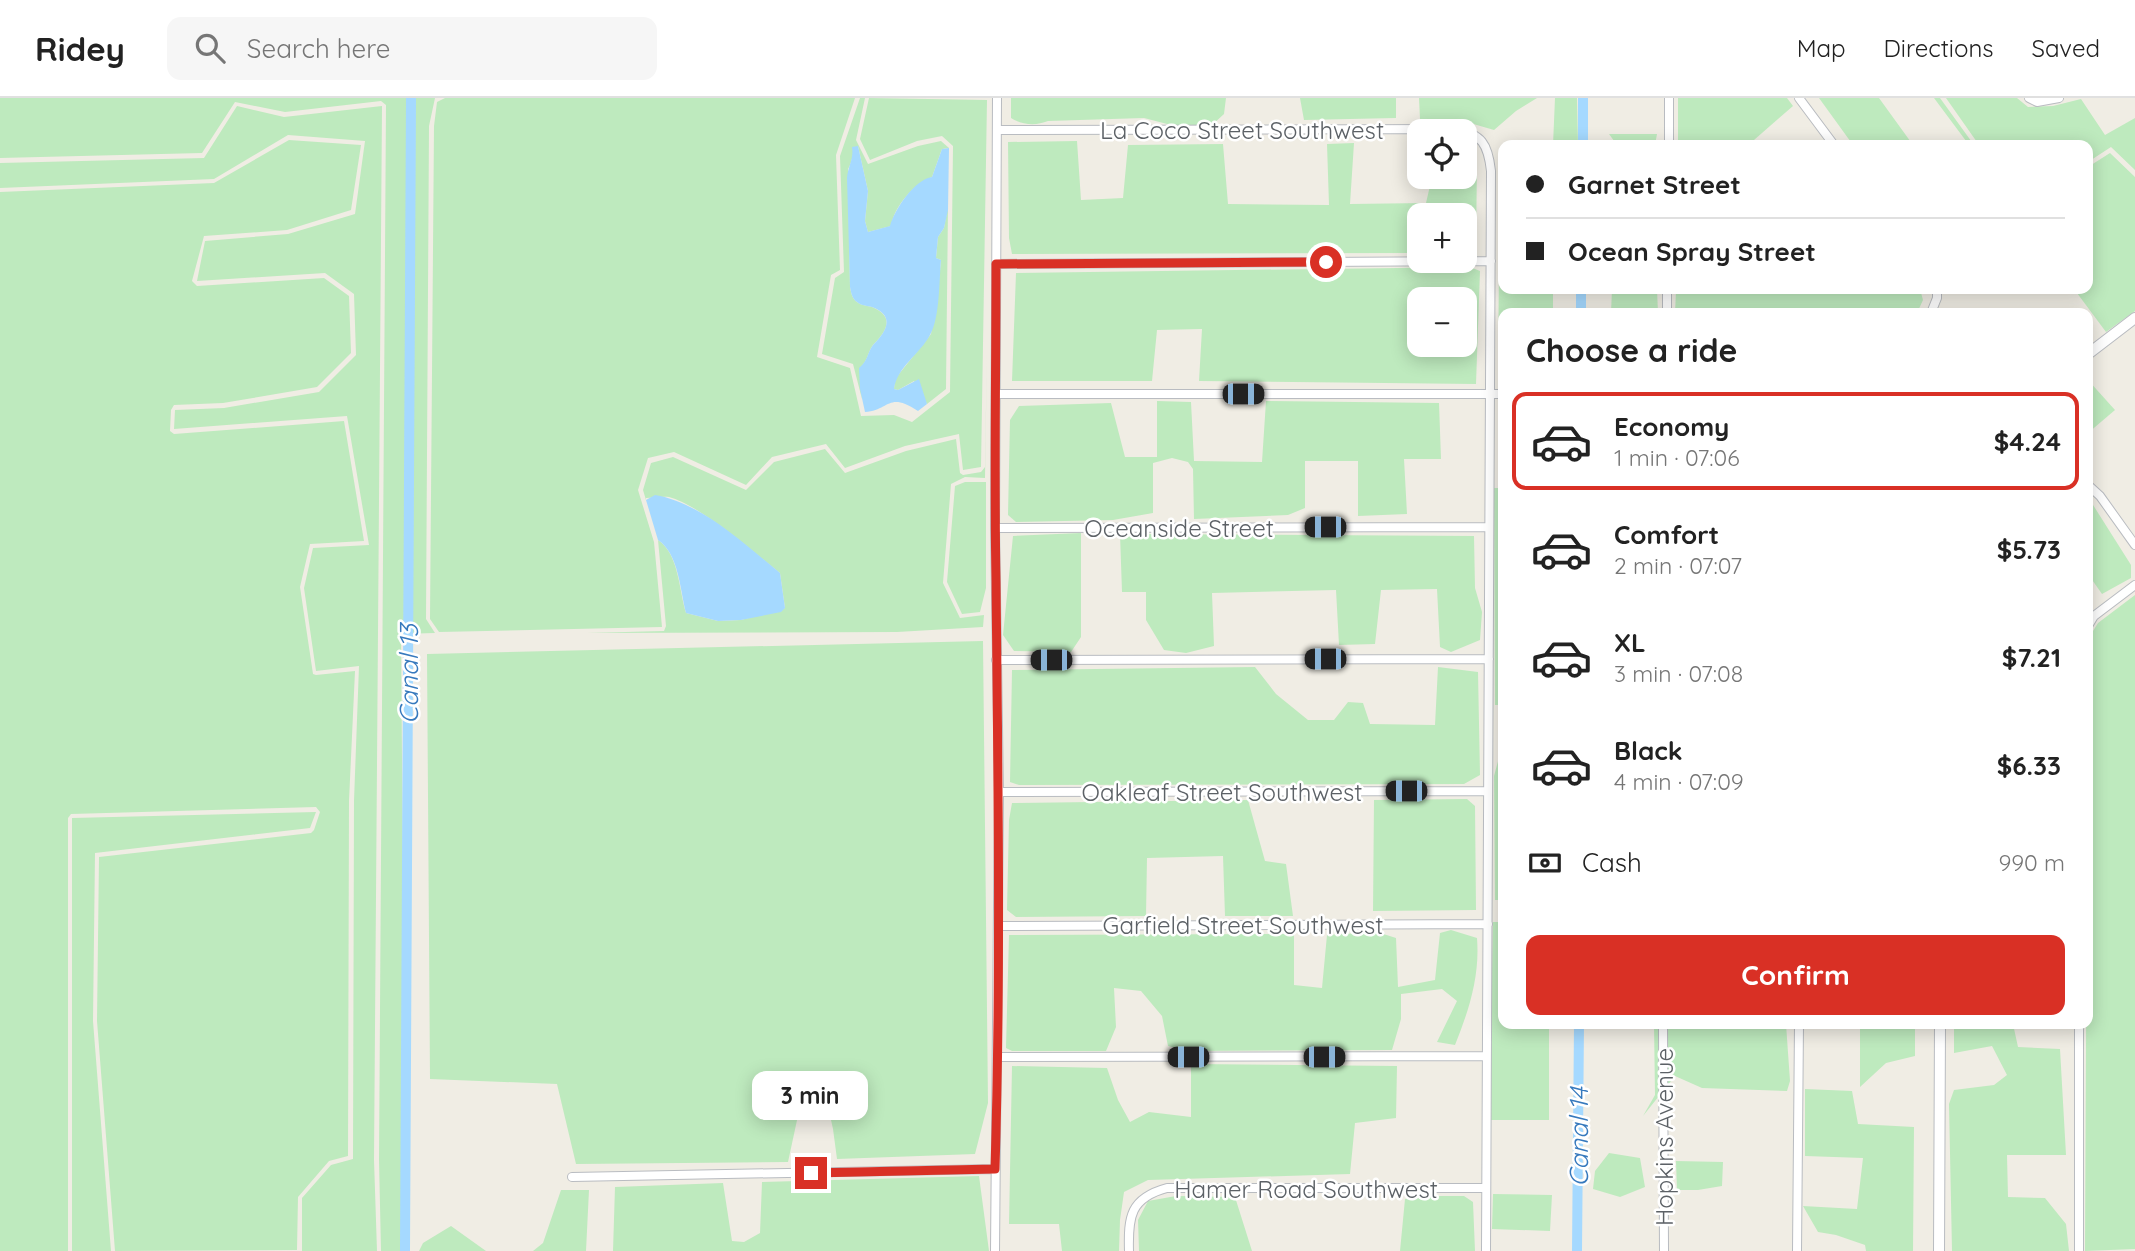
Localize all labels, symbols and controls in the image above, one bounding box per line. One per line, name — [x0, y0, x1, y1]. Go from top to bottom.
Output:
search box — [167, 17, 657, 80]
text: Ridey — [35, 28, 125, 69]
icon: search — [191, 29, 229, 67]
text: Search here — [247, 32, 390, 65]
text: Map — [1797, 33, 1846, 63]
text: Directions — [1884, 33, 1994, 63]
text: Saved — [2032, 33, 2100, 63]
street label: La Coco Street Southwest — [1100, 115, 1384, 145]
map controls — [1407, 119, 1477, 357]
button: locate — [1407, 119, 1477, 189]
text: Garnet Street — [1568, 168, 1741, 201]
button: + — [1407, 203, 1477, 273]
text: Ocean Spray Street — [1568, 235, 1816, 268]
route start — [1310, 246, 1342, 278]
button: − — [1407, 287, 1477, 357]
text: Choose a ride — [1526, 330, 1738, 370]
car — [1223, 384, 1265, 405]
icon: car — [1530, 410, 1593, 473]
text: Economy — [1614, 410, 1729, 443]
text: $4.24 — [1994, 425, 2061, 458]
text: 1 min · 07:06 — [1614, 443, 1740, 472]
street label: Oceanside Street — [1084, 513, 1274, 543]
car — [1305, 517, 1347, 538]
icon: car — [1530, 518, 1593, 581]
text: Comfort — [1614, 518, 1719, 551]
text: $5.73 — [1997, 533, 2061, 566]
text: 2 min · 07:07 — [1614, 551, 1742, 580]
water label: Canal 13 — [392, 622, 425, 724]
icon: car — [1530, 626, 1593, 689]
text: XL — [1614, 626, 1646, 659]
text: $7.21 — [2002, 641, 2061, 674]
car — [1305, 649, 1347, 670]
car — [1031, 650, 1073, 671]
text: 3 min · 07:08 — [1614, 659, 1743, 688]
icon: car — [1530, 734, 1593, 797]
text: Black — [1614, 734, 1683, 767]
text: $6.33 — [1997, 749, 2061, 782]
text: 4 min · 07:09 — [1614, 767, 1744, 796]
street label: Oakleaf Street Southwest — [1082, 777, 1362, 807]
car — [1386, 781, 1428, 802]
icon: cash — [1526, 844, 1564, 882]
text: Cash — [1582, 846, 1642, 879]
text: 990 m — [1998, 848, 2065, 877]
street label: Garfield Street Southwest — [1102, 910, 1384, 940]
button: Confirm — [1526, 935, 2065, 1015]
car — [1168, 1047, 1210, 1068]
car — [1304, 1047, 1346, 1068]
street label: Hopkins Avenue — [1649, 1048, 1679, 1226]
callout: 3 min — [753, 1072, 869, 1121]
text: 3 min — [780, 1081, 840, 1110]
water label: Canal 14 — [1562, 1086, 1595, 1187]
route end — [795, 1157, 827, 1189]
street label: Hamer Road Southwest — [1174, 1174, 1438, 1204]

